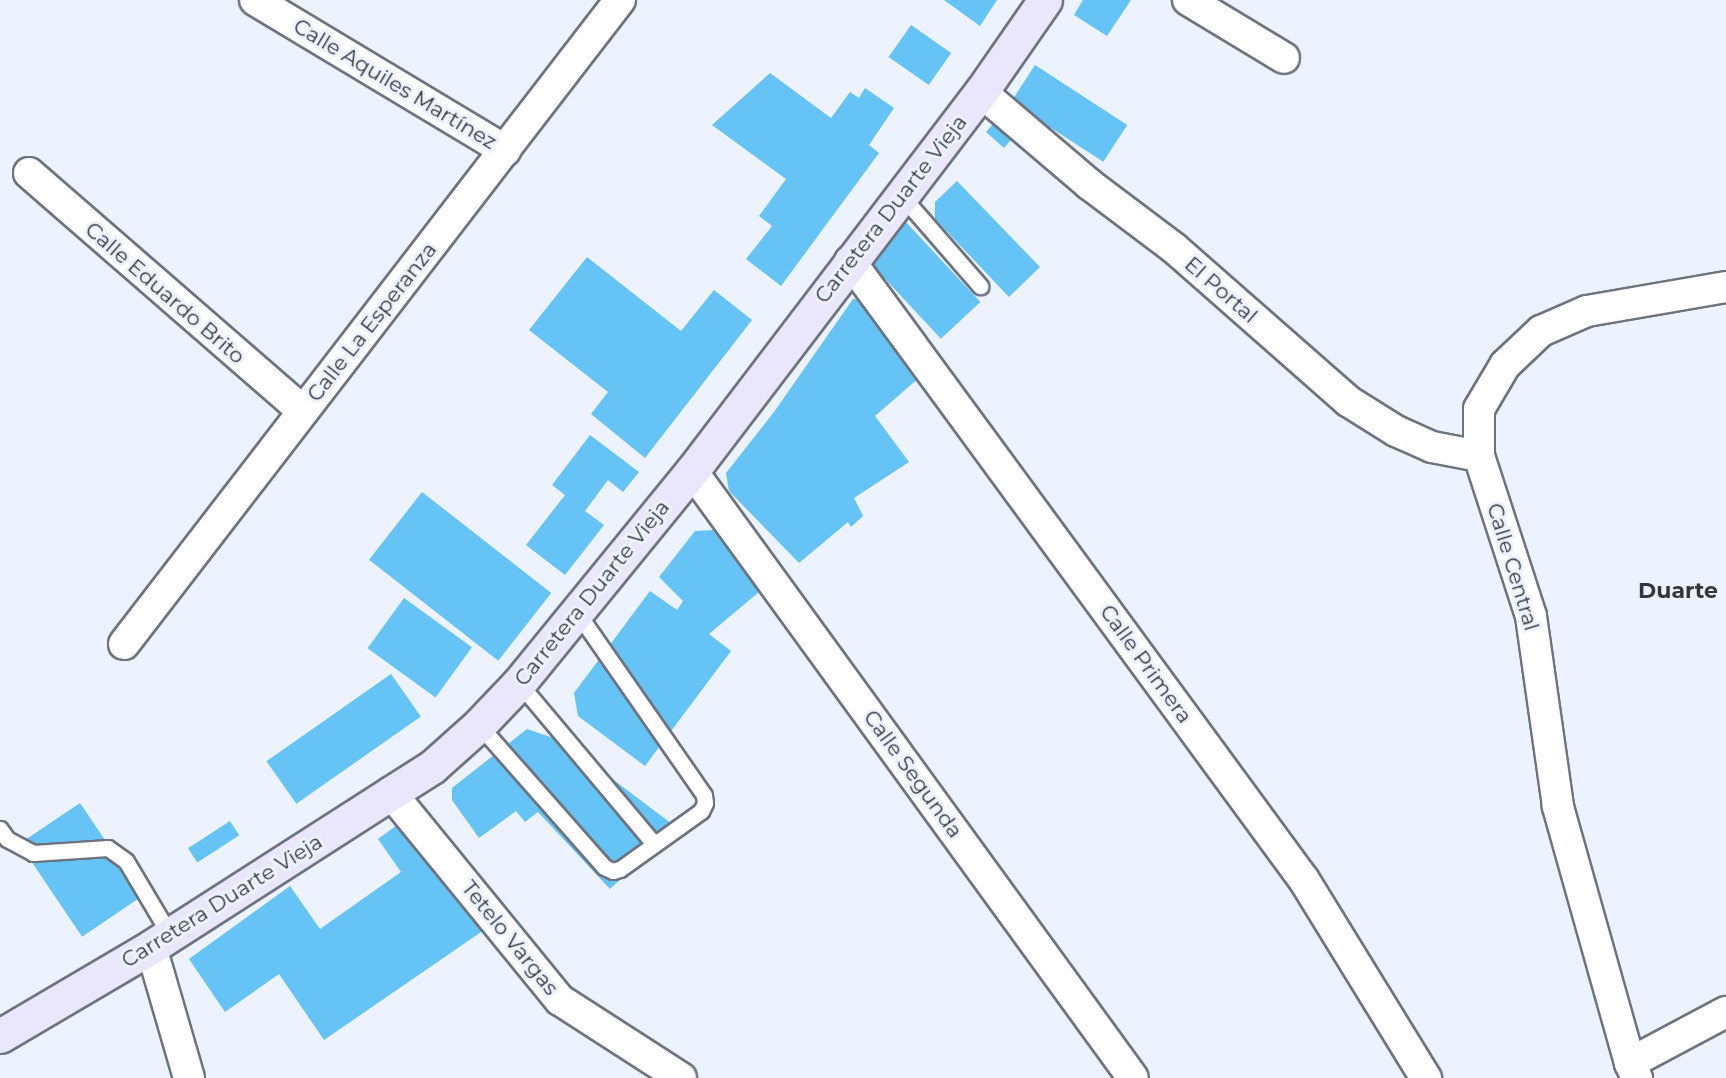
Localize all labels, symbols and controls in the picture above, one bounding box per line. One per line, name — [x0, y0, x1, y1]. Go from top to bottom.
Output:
street label: Calle Aquiles Martínez — [289, 13, 501, 155]
street label: Carretera Duarte Vieja — [810, 110, 972, 308]
street label: Calle Eduardo Brito — [80, 217, 250, 369]
street label: Calle La Esperanza — [302, 237, 442, 407]
street label: El Portal — [1180, 252, 1262, 328]
street label: Carretera Duarte Vieja — [509, 495, 675, 691]
street label: Calle Central — [1482, 500, 1544, 634]
district label: Duarte — [1638, 578, 1718, 604]
street label: Calle Primera — [1095, 600, 1197, 728]
street label: Calle Segunda — [858, 705, 968, 843]
street label: Carretera Duarte Vieja — [117, 829, 327, 973]
street label: Tetelo Vargas — [456, 876, 564, 1000]

